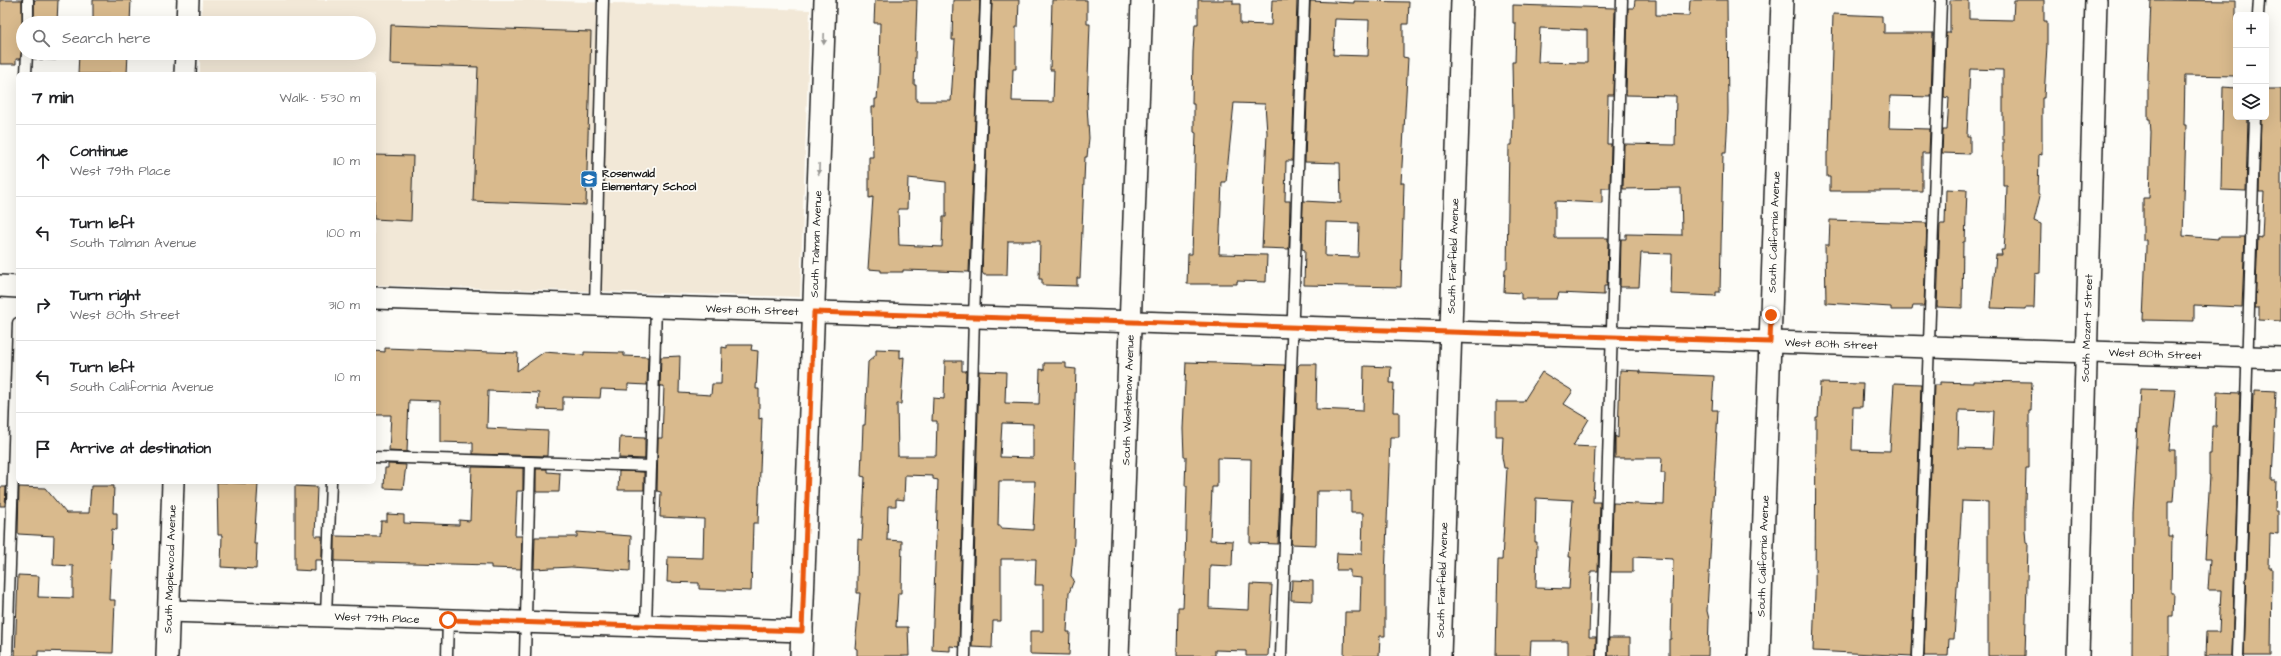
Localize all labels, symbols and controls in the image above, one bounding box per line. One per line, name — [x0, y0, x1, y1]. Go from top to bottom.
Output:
map controls — [2233, 12, 2269, 120]
button: + — [2233, 12, 2269, 48]
search box — [16, 16, 376, 60]
icon: search — [30, 27, 52, 49]
text: Search here — [62, 28, 151, 49]
one-way arrow — [820, 33, 827, 45]
button: − — [2233, 48, 2269, 84]
button: layers — [2233, 84, 2269, 120]
text: 7 min — [32, 86, 74, 110]
text: Walk · 530 m — [280, 89, 360, 107]
text: Continue — [70, 141, 128, 162]
icon: ahead — [32, 150, 54, 172]
text: 110 m — [333, 152, 360, 170]
text: West 79th Place — [70, 162, 171, 180]
one-way arrow — [816, 163, 822, 176]
place label: Rosenwald Elementary School — [602, 166, 697, 196]
school or university icon: Rosenwald Elementary School — [579, 169, 599, 189]
street label: South California Avenue — [1764, 171, 1784, 293]
street label: South Talman Avenue — [807, 190, 825, 298]
street label: South Fairfield Avenue — [1443, 198, 1463, 314]
text: Turn left — [70, 213, 134, 234]
icon: left — [32, 222, 54, 244]
text: 100 m — [327, 224, 360, 242]
text: South Talman Avenue — [70, 234, 197, 252]
street label: South Mozart Street — [2078, 273, 2096, 382]
text: Turn right — [70, 285, 141, 306]
icon: right — [32, 294, 54, 316]
text: 310 m — [328, 296, 360, 314]
street label: West 80th Street — [705, 301, 799, 319]
text: West 80th Street — [70, 306, 180, 324]
route end — [1762, 306, 1780, 324]
street label: South Washtenaw Avenue — [1118, 334, 1138, 466]
street label: West 80th Street — [1784, 335, 1878, 353]
street label: West 80th Street — [2108, 345, 2202, 363]
text: Turn left — [70, 357, 134, 378]
icon: left — [32, 366, 54, 388]
text: 10 m — [335, 368, 360, 386]
text: South California Avenue — [70, 378, 214, 396]
icon: arrive — [32, 438, 54, 460]
text: Arrive at destination — [70, 438, 211, 459]
street label: South California Avenue — [1753, 495, 1773, 617]
street label: South Maplewood Avenue — [160, 504, 180, 634]
street label: South Fairfield Avenue — [1432, 522, 1452, 638]
street label: West 79th Place — [334, 609, 420, 627]
route start — [439, 611, 457, 629]

